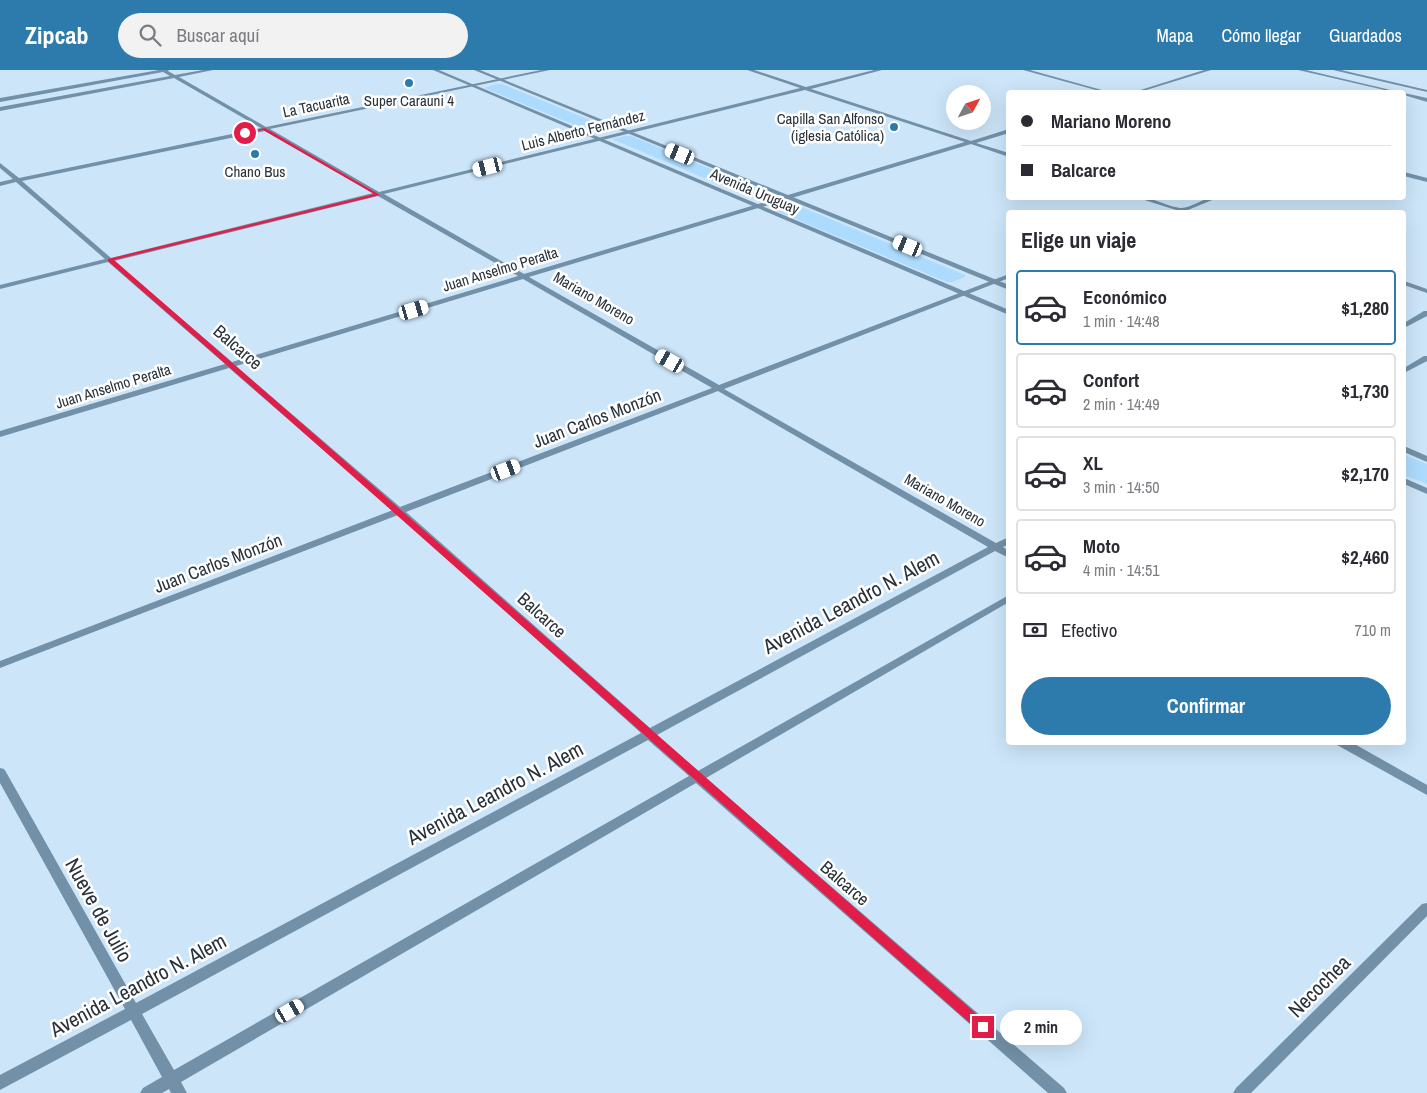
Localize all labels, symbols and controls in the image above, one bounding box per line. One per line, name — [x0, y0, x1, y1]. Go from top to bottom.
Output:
search box — [118, 13, 468, 58]
text: Zipcab — [25, 19, 88, 51]
icon: search — [136, 21, 164, 49]
text: Buscar aquí — [176, 22, 260, 48]
text: Mapa — [1156, 23, 1193, 48]
text: Cómo llegar — [1221, 23, 1301, 48]
text: Guardados — [1329, 23, 1402, 48]
marker: Super Carauni 4 — [403, 77, 415, 89]
north arrow — [946, 85, 991, 130]
map controls — [946, 85, 991, 130]
street label: La Tacuarita — [281, 88, 351, 122]
place label: Super Carauni 4 — [364, 90, 454, 111]
street label: Luis Alberto Fernández — [519, 104, 647, 156]
place label: Capilla San Alfonso (iglesia Católica) — [777, 108, 884, 146]
text: Mariano Moreno — [1051, 108, 1171, 134]
marker: Capilla San Alfonso (iglesia Católica) — [888, 121, 900, 133]
route start — [234, 122, 256, 144]
car — [663, 141, 696, 167]
marker: Chano Bus — [249, 148, 261, 160]
car — [471, 156, 504, 178]
text: Balcarce — [1051, 157, 1116, 183]
place label: Chano Bus — [225, 161, 285, 182]
street label: Avenida Uruguay — [706, 162, 804, 220]
text: Elige un viaje — [1021, 225, 1136, 255]
car — [891, 233, 924, 259]
street label: Juan Anselmo Peralta — [440, 241, 560, 297]
street label: Mariano Moreno — [550, 266, 638, 330]
text: Económico — [1083, 284, 1167, 310]
icon: car — [1023, 285, 1068, 330]
text: $1,280 — [1341, 295, 1389, 321]
car — [397, 299, 430, 321]
text: 1 min · 14:48 — [1083, 310, 1160, 332]
street label: Balcarce — [208, 319, 268, 375]
car — [653, 347, 686, 375]
street label: Juan Anselmo Peralta — [53, 358, 173, 414]
text: Confort — [1083, 367, 1139, 393]
icon: car — [1023, 368, 1068, 413]
text: $1,730 — [1341, 378, 1389, 404]
street label: Juan Carlos Monzón — [529, 382, 665, 454]
text: 2 min · 14:49 — [1083, 393, 1160, 415]
text: XL — [1083, 450, 1103, 476]
icon: car — [1023, 451, 1068, 496]
car — [489, 458, 522, 482]
text: $2,170 — [1341, 461, 1389, 487]
street label: Mariano Moreno — [901, 468, 989, 532]
text: 3 min · 14:50 — [1083, 476, 1160, 498]
street label: Juan Carlos Monzón — [150, 527, 286, 599]
text: Moto — [1083, 533, 1120, 559]
icon: car — [1023, 534, 1068, 579]
street label: Avenida Leandro N. Alem — [757, 543, 944, 661]
text: $2,460 — [1341, 544, 1389, 570]
text: 4 min · 14:51 — [1083, 559, 1160, 581]
street label: Balcarce — [512, 586, 572, 644]
icon: cash — [1021, 616, 1049, 644]
text: Efectivo — [1061, 617, 1117, 643]
text: 710 m — [1355, 619, 1391, 641]
button: Confirmar — [1021, 677, 1391, 735]
street label: Avenida Leandro N. Alem — [401, 734, 588, 852]
street label: Nueve de Julio — [58, 853, 140, 967]
street label: Balcarce — [815, 855, 875, 911]
street label: Avenida Leandro N. Alem — [44, 926, 231, 1044]
street label: Necochea — [1281, 948, 1357, 1024]
car — [273, 997, 306, 1025]
callout: 2 min — [1000, 1010, 1083, 1044]
route end — [972, 1016, 994, 1038]
text: 2 min — [1024, 1016, 1058, 1038]

